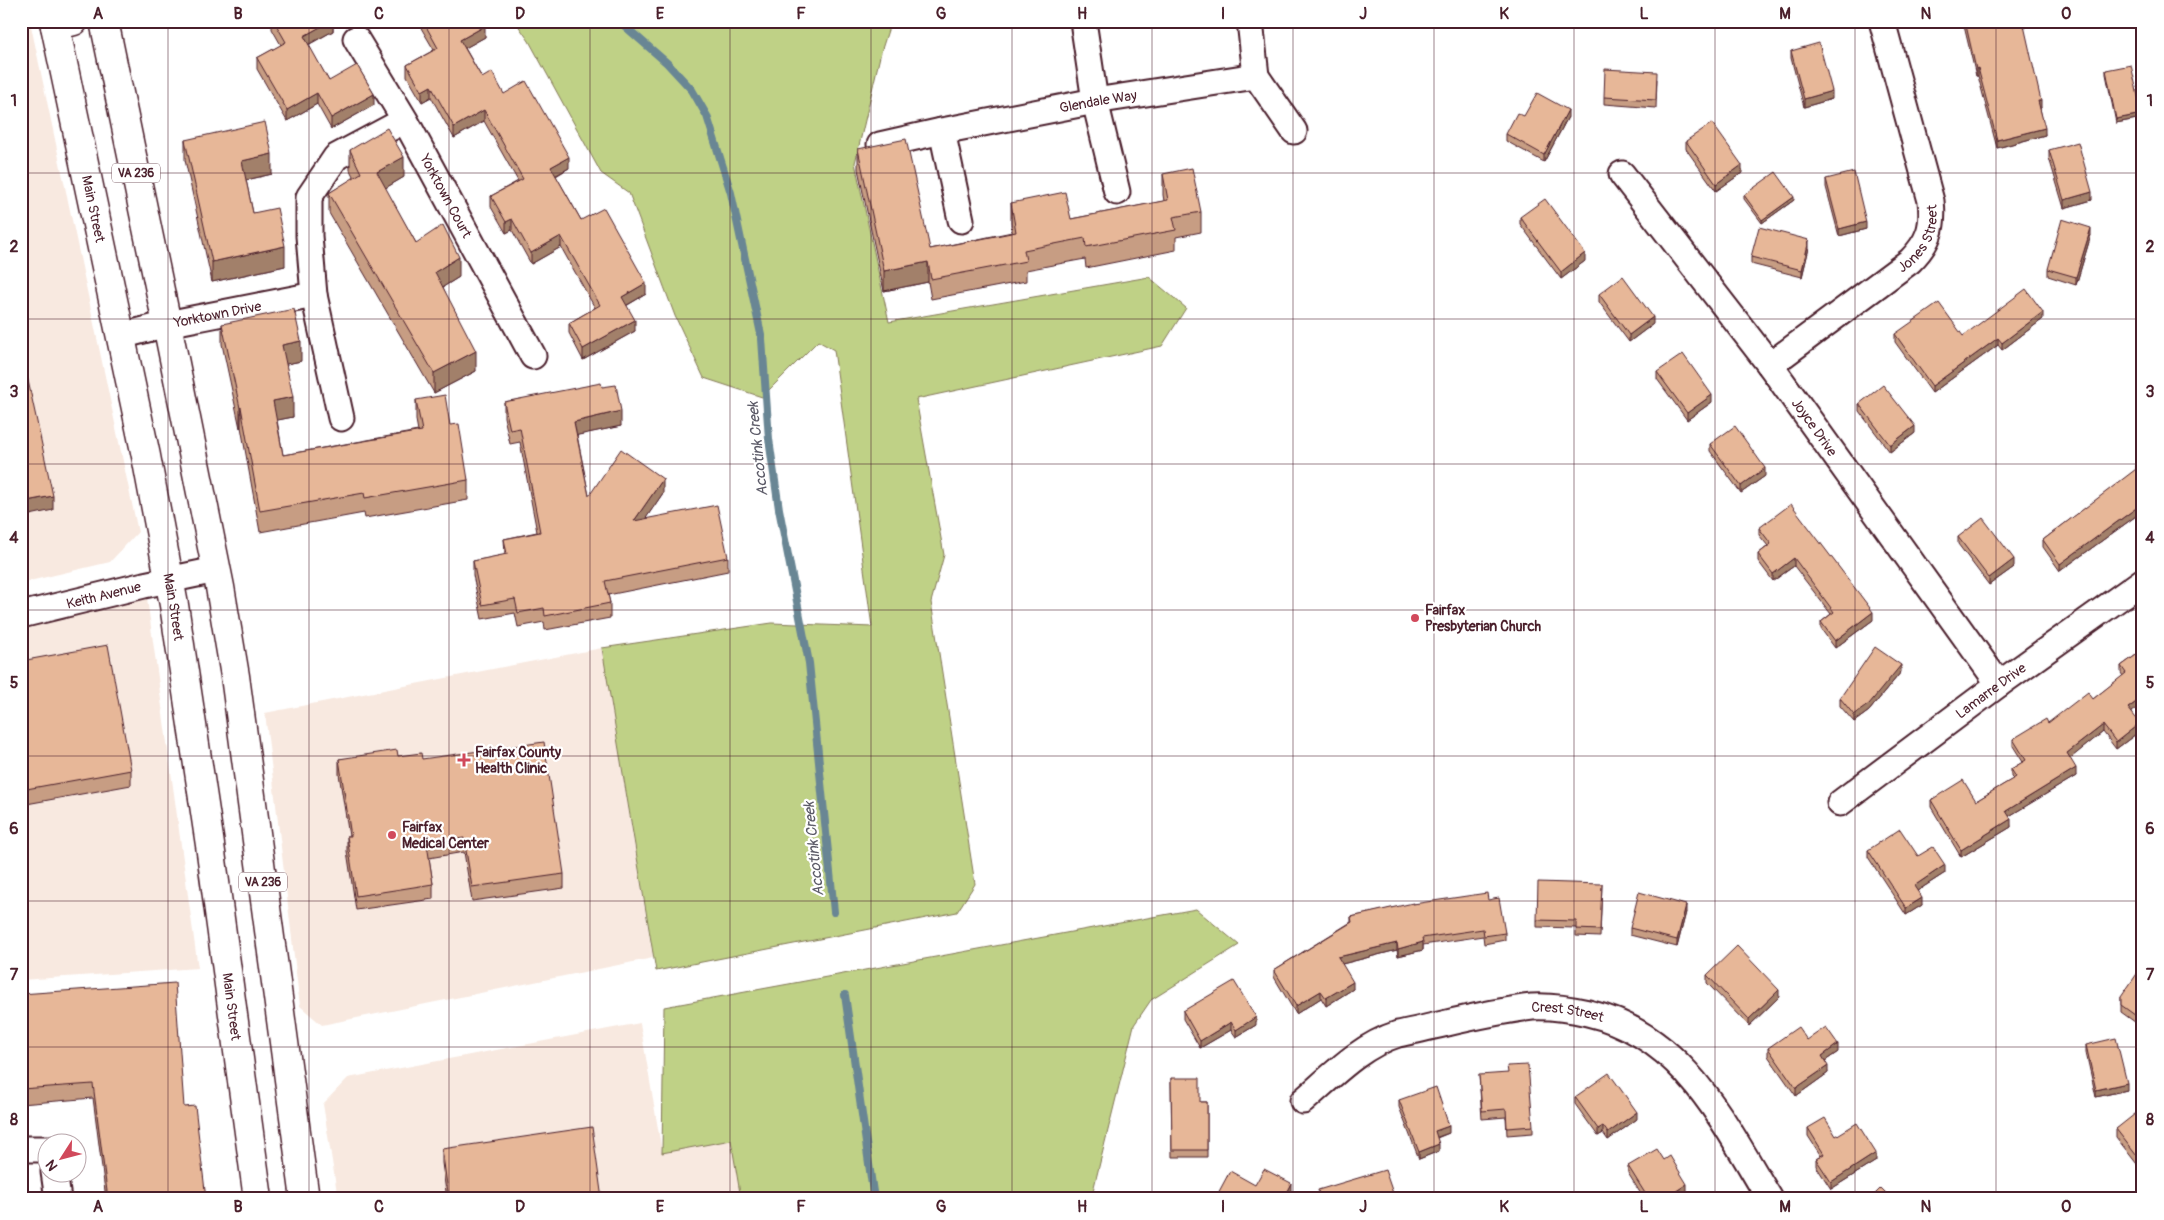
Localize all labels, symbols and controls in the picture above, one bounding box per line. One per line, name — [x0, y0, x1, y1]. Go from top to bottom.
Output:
text: A — [93, 4, 104, 24]
text: B — [233, 4, 243, 24]
text: C — [374, 4, 384, 24]
text: D — [515, 4, 525, 24]
text: E — [656, 4, 665, 24]
text: F — [796, 4, 806, 24]
text: G — [936, 4, 947, 24]
text: H — [1077, 4, 1087, 24]
text: I — [1221, 4, 1225, 24]
text: J — [1359, 4, 1367, 24]
text: K — [1499, 4, 1509, 24]
text: L — [1639, 4, 1649, 24]
text: M — [1779, 4, 1791, 24]
text: N — [1921, 4, 1932, 24]
text: O — [2061, 4, 2071, 24]
street label: Glendale Way — [1058, 86, 1138, 116]
text: 1 — [11, 91, 17, 111]
text: 1 — [2147, 91, 2153, 111]
street label: Yorktown Court — [416, 150, 476, 241]
road number: VA 236 — [112, 164, 160, 182]
street label: Main Street — [78, 174, 109, 244]
street label: Jones Street — [1894, 204, 1940, 276]
text: 2 — [10, 237, 19, 257]
text: 2 — [2146, 237, 2155, 257]
street label: Yorktown Drive — [171, 297, 263, 331]
text: 3 — [10, 382, 19, 402]
text: 3 — [2146, 382, 2155, 402]
street label: Joyce Drive — [1788, 395, 1841, 459]
water label: Accotink Creek — [743, 399, 772, 497]
text: 4 — [9, 528, 19, 548]
text: 4 — [2145, 528, 2155, 548]
street label: Main Street — [160, 572, 188, 642]
street label: Keith Avenue — [65, 578, 143, 612]
place label: Fairfax Presbyterian Church — [1425, 602, 1542, 635]
marker: Fairfax Presbyterian Church — [1409, 612, 1421, 624]
street label: Lamarre Drive — [1952, 659, 2029, 722]
text: 5 — [10, 673, 19, 693]
text: 5 — [2146, 673, 2155, 693]
place label: Fairfax County Health Clinic — [475, 744, 561, 777]
marker: Fairfax County Health Clinic — [457, 753, 471, 767]
water label: Accotink Creek — [799, 799, 828, 897]
text: 6 — [9, 819, 19, 839]
place label: Fairfax Medical Center — [402, 819, 490, 852]
text: 6 — [2145, 819, 2155, 839]
marker: Fairfax Medical Center — [386, 829, 398, 841]
road number: VA 236 — [239, 872, 287, 892]
text: 7 — [10, 965, 19, 985]
text: 7 — [2146, 965, 2155, 985]
street label: Main Street — [219, 972, 245, 1042]
street label: Crest Street — [1531, 998, 1607, 1026]
text: 8 — [10, 1110, 18, 1130]
text: 8 — [2146, 1110, 2154, 1130]
north arrow — [38, 1132, 88, 1182]
text: N — [42, 1157, 62, 1174]
text: A — [93, 1197, 104, 1217]
text: B — [233, 1197, 243, 1217]
text: C — [374, 1197, 384, 1217]
text: D — [515, 1197, 525, 1217]
text: E — [656, 1197, 665, 1217]
text: F — [796, 1197, 806, 1217]
text: G — [936, 1197, 947, 1217]
text: H — [1077, 1197, 1087, 1217]
text: I — [1221, 1197, 1225, 1217]
text: J — [1359, 1197, 1367, 1217]
text: K — [1499, 1197, 1509, 1217]
text: L — [1639, 1197, 1649, 1217]
text: M — [1779, 1197, 1791, 1217]
text: N — [1921, 1197, 1932, 1217]
text: O — [2061, 1197, 2071, 1217]

